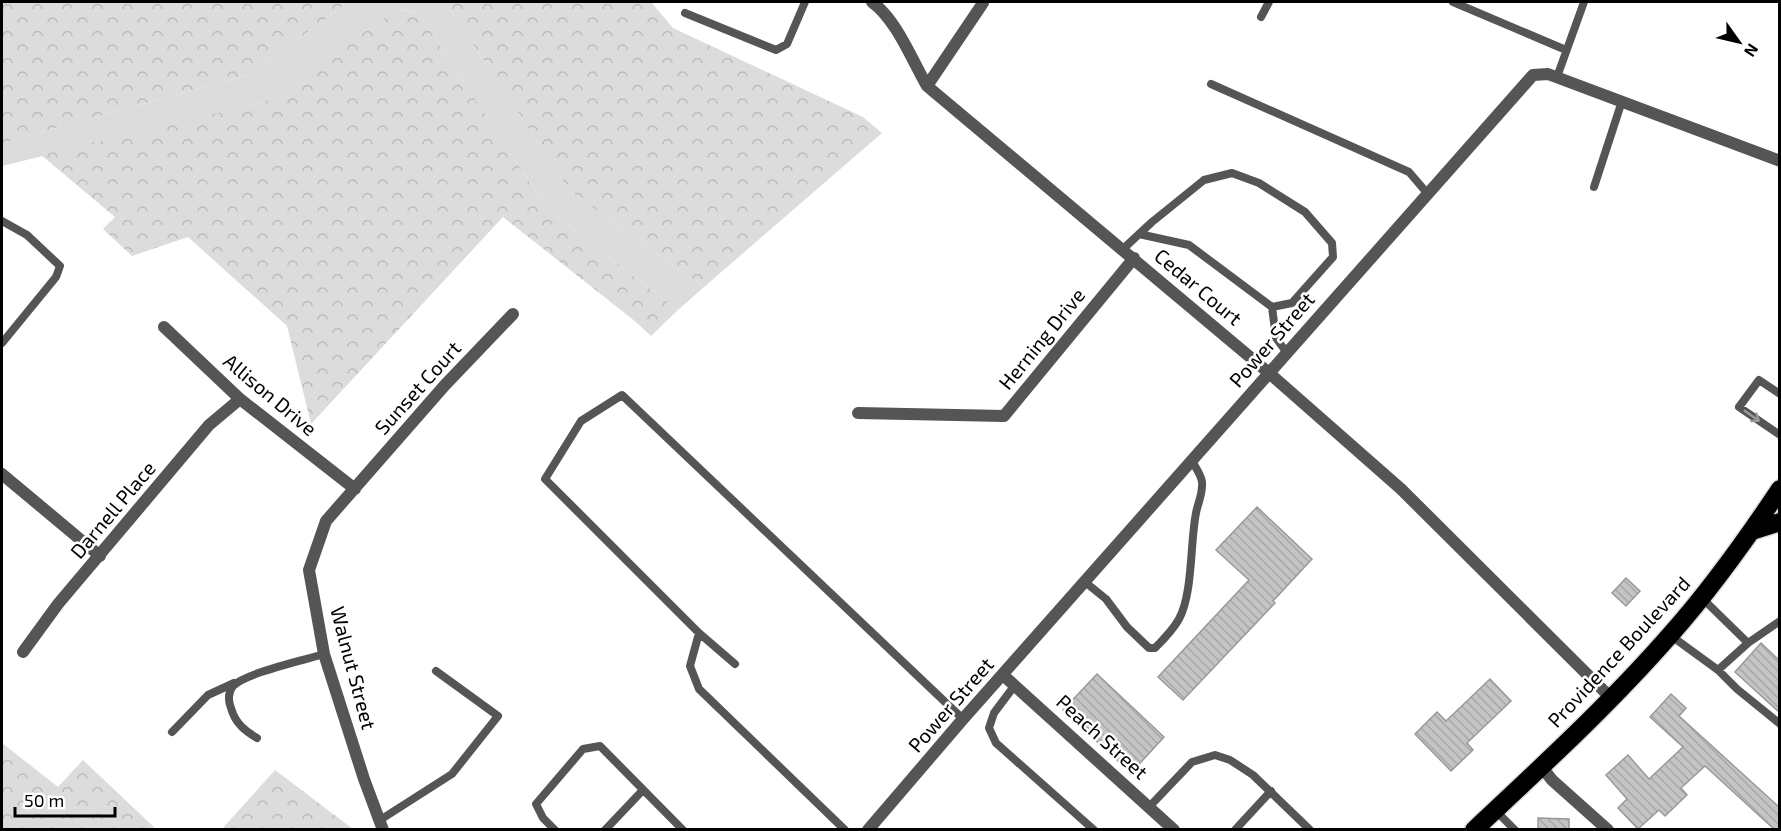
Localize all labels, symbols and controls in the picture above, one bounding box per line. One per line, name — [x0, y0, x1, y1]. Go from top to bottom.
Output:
north arrow — [1709, 12, 1769, 72]
text: N — [1741, 41, 1763, 61]
street label: Cedar Court — [1150, 243, 1247, 330]
street label: Herning Drive — [993, 283, 1089, 394]
street label: Power Street — [1224, 287, 1319, 392]
street label: Sunset Court — [369, 336, 466, 439]
street label: Allison Drive — [219, 348, 322, 440]
one-way arrow — [1743, 410, 1760, 422]
street label: Darnell Place — [65, 456, 160, 563]
street label: Providence Boulevard — [1542, 571, 1694, 732]
street label: Walnut Street — [326, 604, 382, 732]
street label: Power Street — [903, 652, 998, 757]
street label: Peach Street — [1052, 689, 1154, 784]
scale bar — [15, 780, 116, 818]
text: 50 m — [24, 789, 64, 811]

